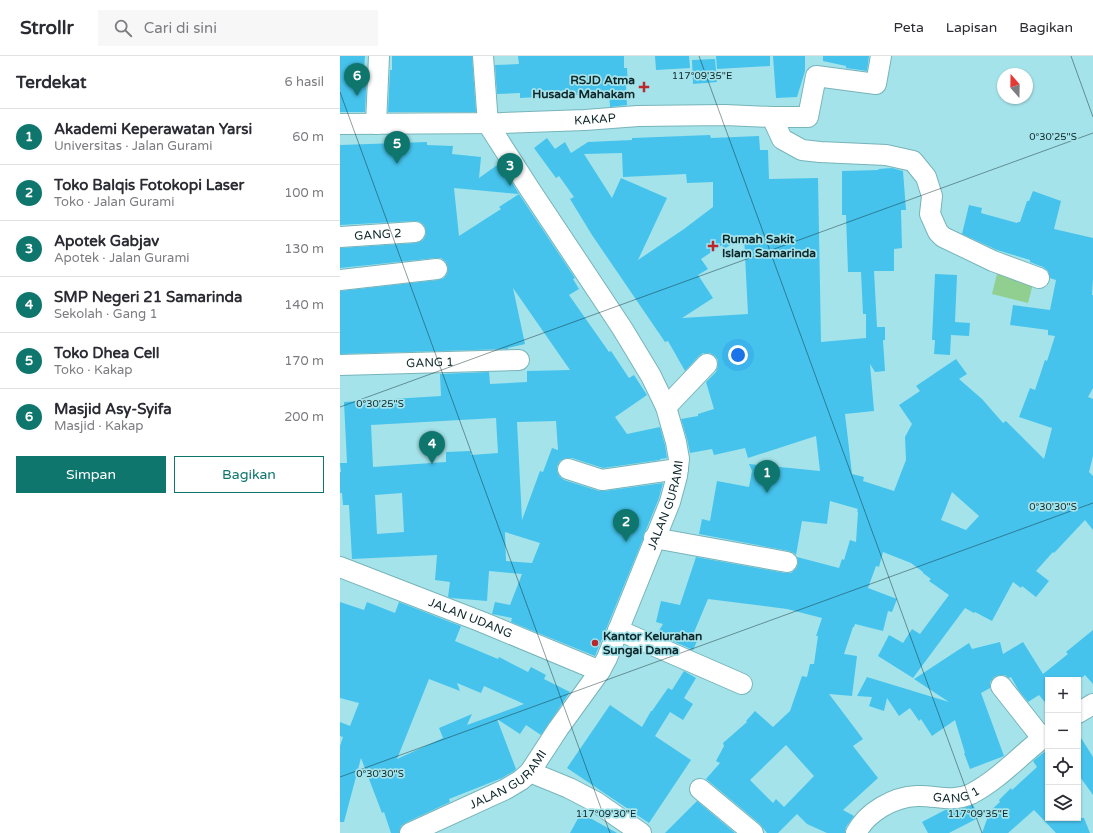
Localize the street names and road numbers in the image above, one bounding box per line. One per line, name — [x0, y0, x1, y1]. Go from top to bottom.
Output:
street label: KAKAP — [574, 111, 616, 127]
street label: GANG 2 — [354, 226, 402, 243]
street label: GANG 1 — [406, 355, 454, 370]
street label: JALAN GURAMI — [644, 459, 686, 552]
street label: JALAN UDANG — [427, 595, 514, 641]
street label: JALAN GURAMI — [467, 747, 549, 812]
street label: GANG 1 — [932, 784, 982, 806]

